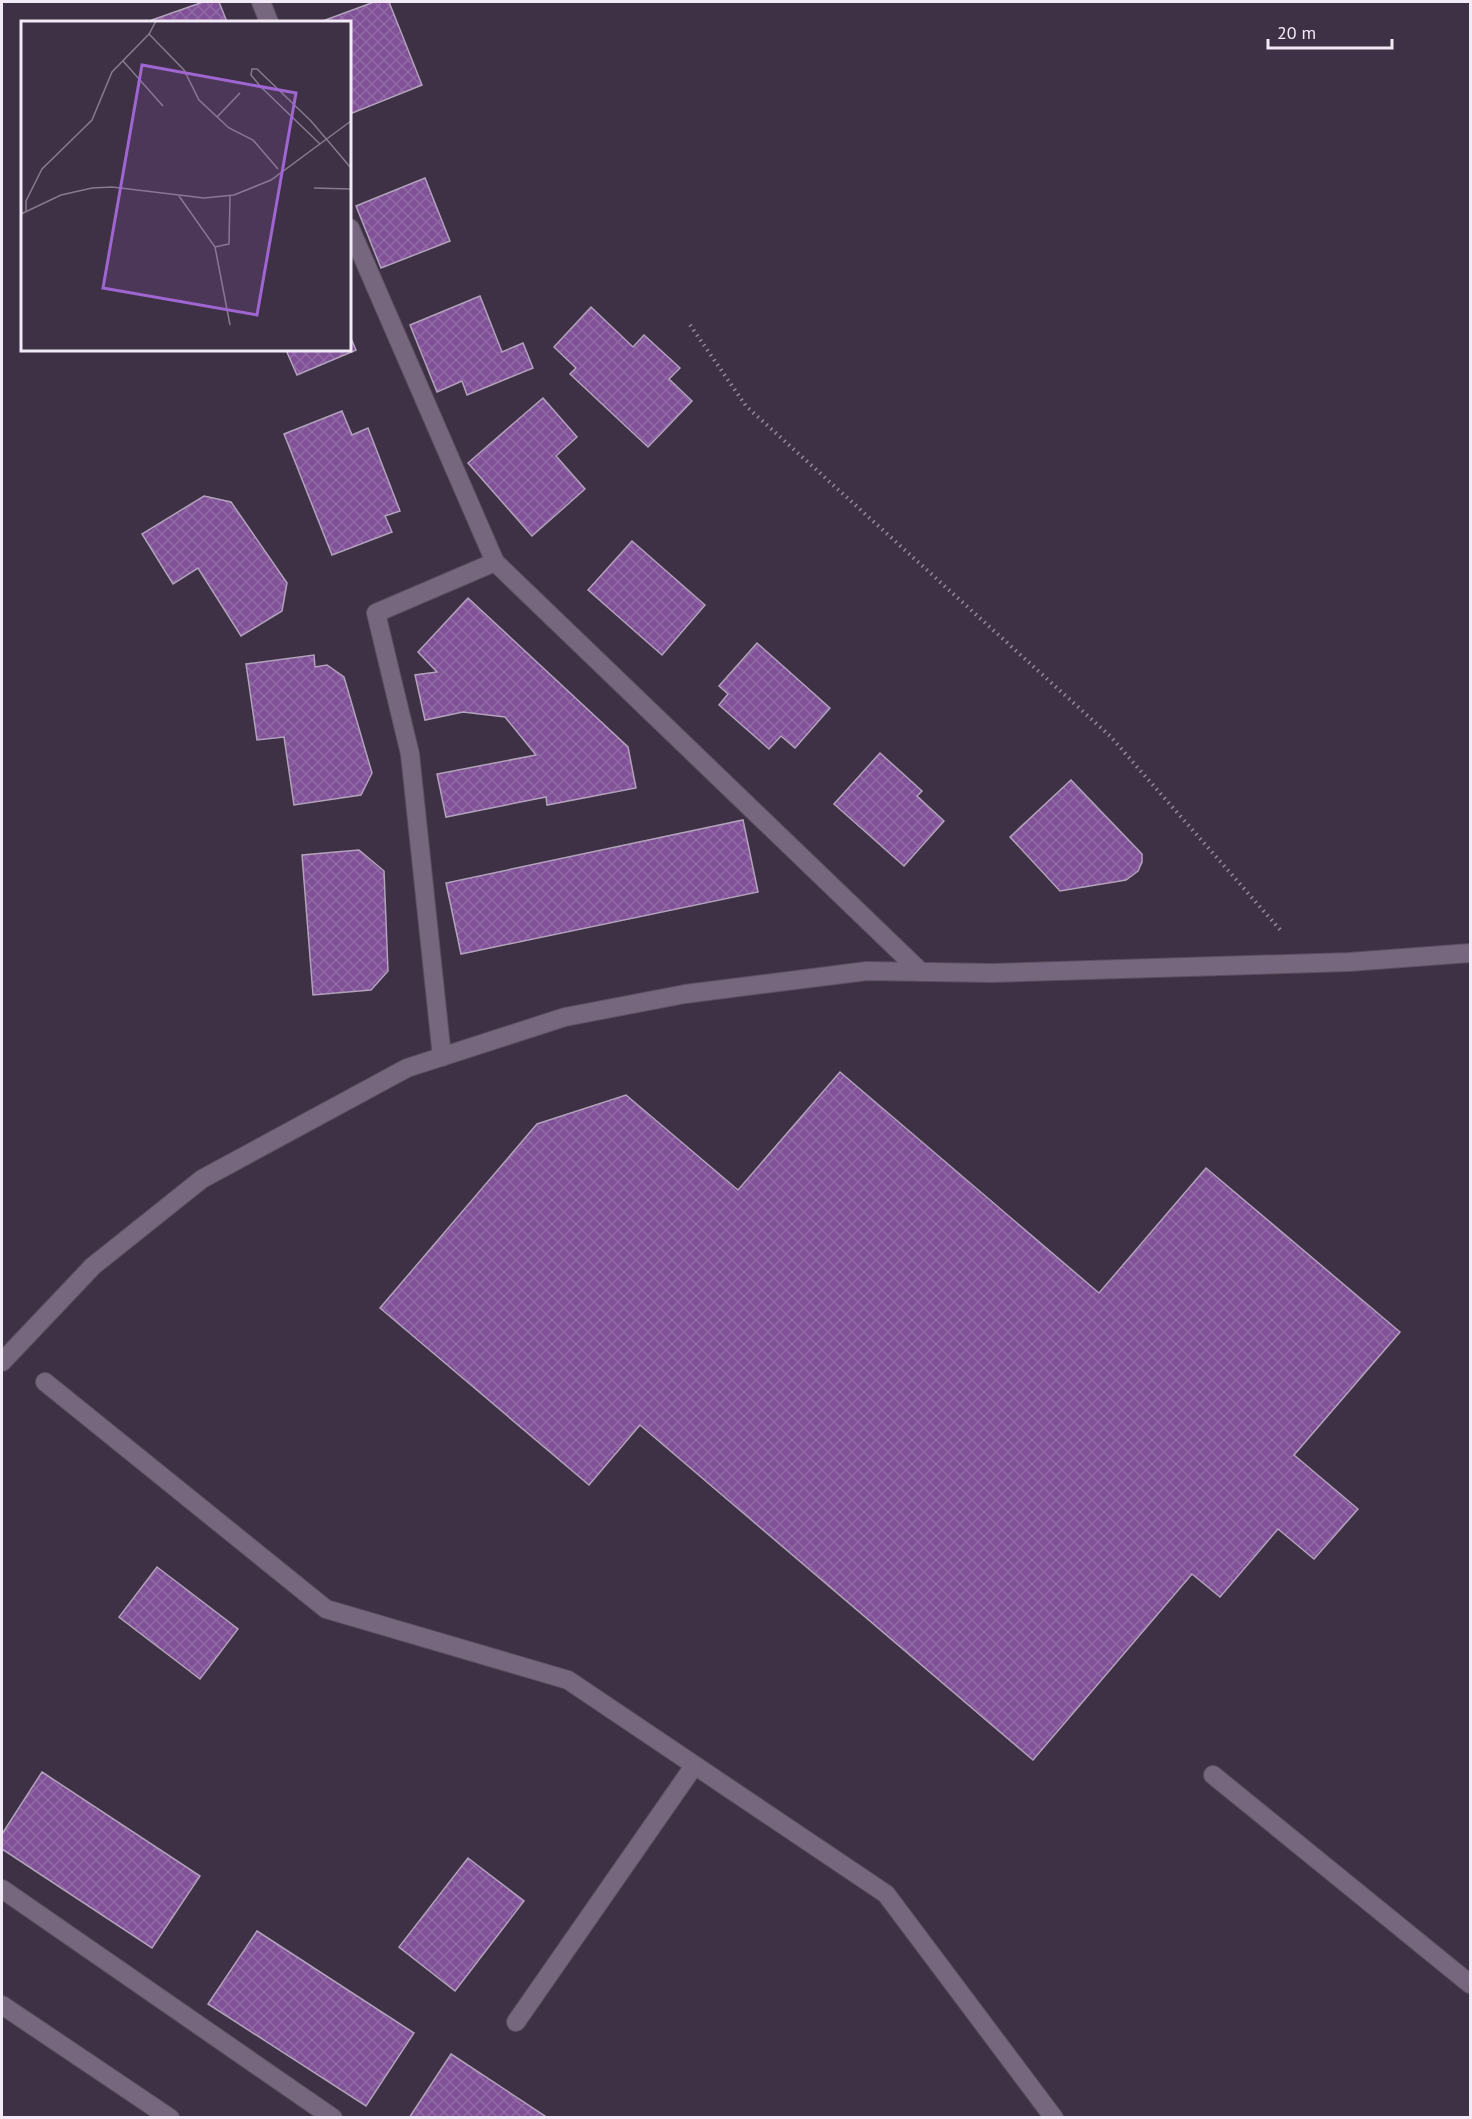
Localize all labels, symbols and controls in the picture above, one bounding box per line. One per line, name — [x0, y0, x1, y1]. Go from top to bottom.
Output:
scale bar — [1268, 12, 1392, 50]
inset map — [21, 21, 351, 351]
text: 20 m — [1277, 21, 1316, 44]

